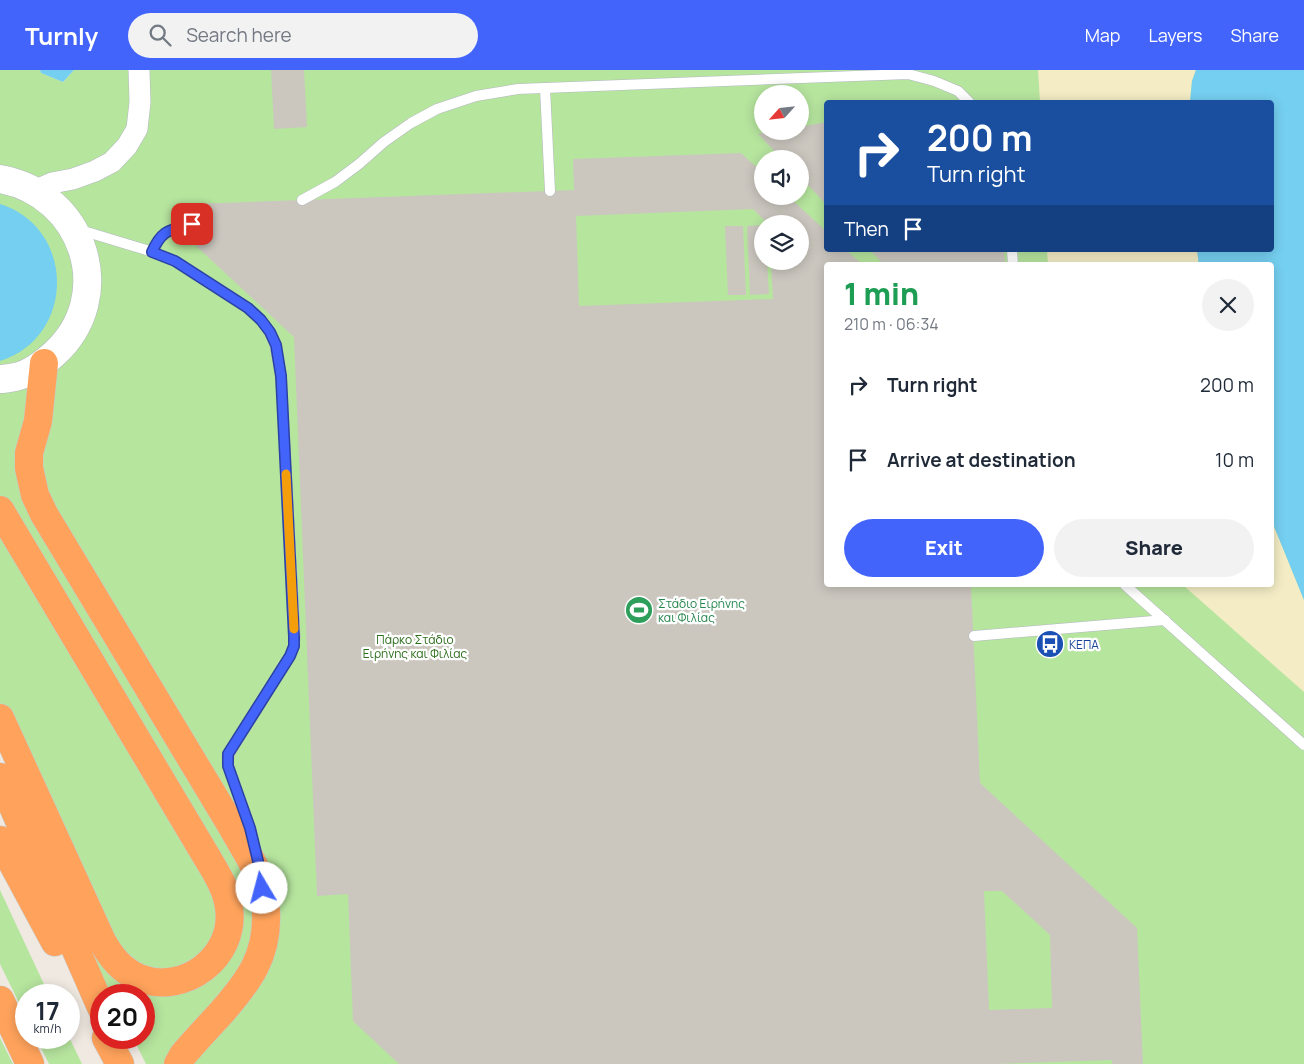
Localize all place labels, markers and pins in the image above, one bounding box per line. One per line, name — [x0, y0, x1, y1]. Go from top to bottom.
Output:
pin — [171, 203, 213, 245]
sports icon: Στάδιο Ειρήνης και Φιλίας — [624, 595, 654, 625]
place label: Στάδιο Ειρήνης και Φιλίας — [658, 595, 745, 626]
bus stop icon: ΚΕΠΑ — [1035, 629, 1065, 659]
place label: ΚΕΠΑ — [1069, 636, 1099, 653]

